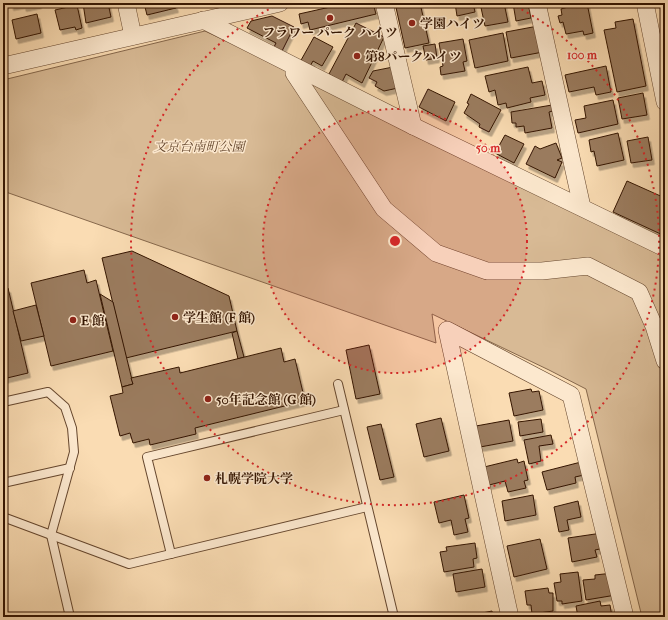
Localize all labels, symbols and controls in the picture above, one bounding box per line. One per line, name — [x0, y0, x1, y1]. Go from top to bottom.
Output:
marker: フラワー パーク ハイツ — [325, 13, 335, 23]
place label: 学園ハイツ — [420, 16, 485, 31]
marker: 学園ハイツ — [407, 18, 417, 28]
place label: フラワー パーク ハイツ — [262, 25, 398, 40]
text: 100 m — [567, 48, 598, 62]
place label: 第8パークハイツ — [365, 49, 462, 64]
marker: 第8パークハイツ — [352, 51, 362, 61]
park label: 文京台南町公園 — [153, 139, 246, 154]
text: 50 m — [476, 141, 501, 155]
centre of rings — [388, 234, 402, 248]
place label: 学生館 (F 館) — [183, 310, 255, 325]
marker: 学生館 (F 館) — [170, 312, 180, 322]
place label: E 館 — [81, 313, 105, 328]
marker: E 館 — [68, 315, 78, 325]
place label: 50年記念館 (G 館) — [216, 392, 316, 407]
marker: 50年記念館 (G 館) — [203, 394, 213, 404]
place label: 札幌学院大学 — [215, 471, 293, 486]
marker: 札幌学院大学 — [202, 473, 212, 483]

